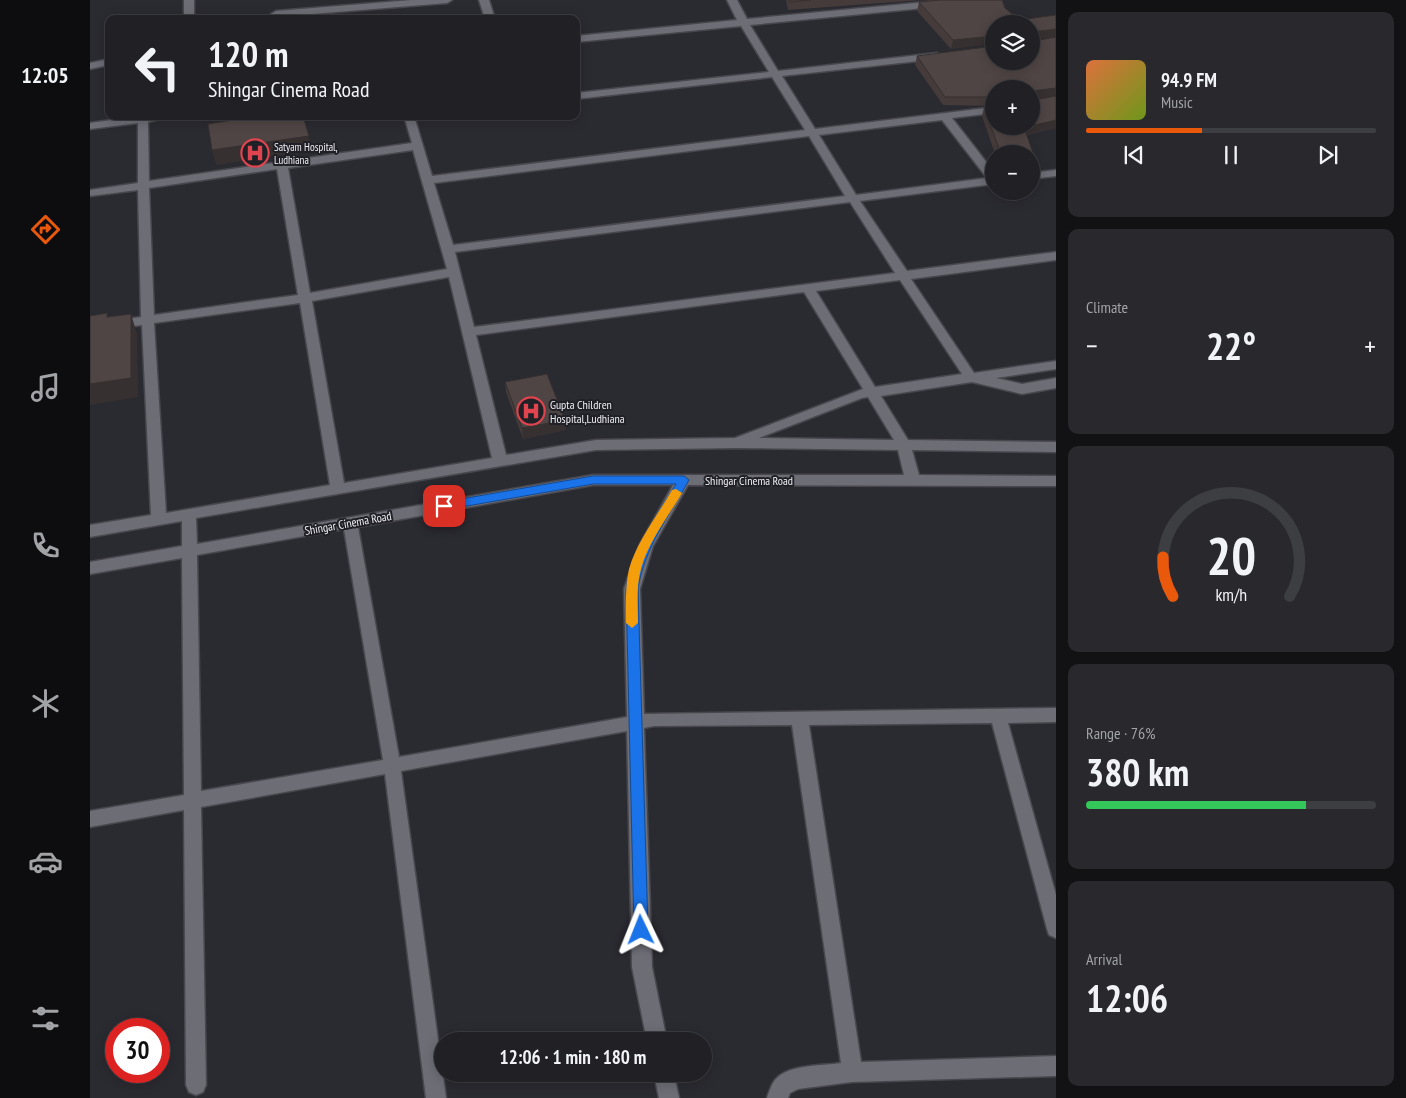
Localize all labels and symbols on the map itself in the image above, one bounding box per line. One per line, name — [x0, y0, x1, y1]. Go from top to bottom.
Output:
hospital icon: Satyam Hospital, Ludhiana — [240, 138, 270, 168]
place label: Satyam Hospital, Ludhiana — [274, 140, 338, 167]
hospital icon: Gupta Children Hospital,Ludhiana — [516, 396, 546, 426]
place label: Gupta Children Hospital,Ludhiana — [550, 397, 625, 426]
street label: Shingar Cinema Road — [705, 473, 793, 488]
pin — [423, 485, 465, 527]
street label: Shingar Cinema Road — [303, 508, 393, 538]
position arrow — [614, 903, 666, 955]
speed limit sign: 30 — [105, 1018, 170, 1083]

